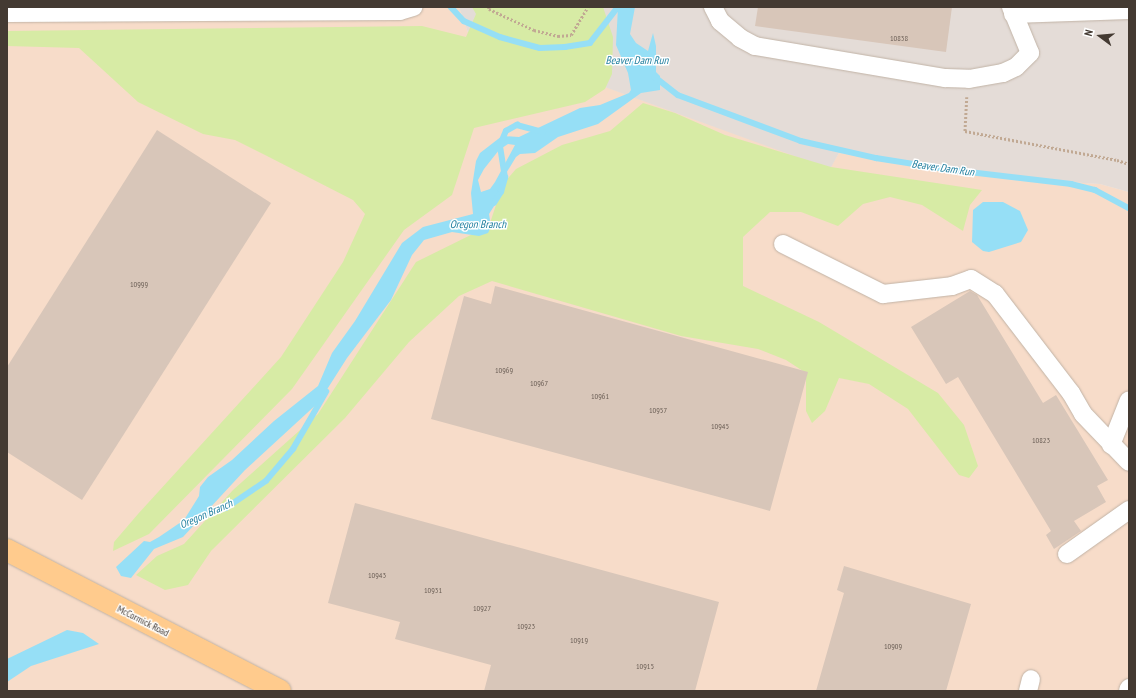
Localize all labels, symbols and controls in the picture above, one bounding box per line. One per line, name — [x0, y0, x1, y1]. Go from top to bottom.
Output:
north arrow — [1080, 16, 1120, 56]
text: N — [1081, 28, 1096, 37]
house number: 10838 — [890, 34, 908, 44]
water label: Beaver Dam Run — [606, 53, 668, 67]
water label: Beaver Dam Run — [911, 157, 975, 179]
water label: Oregon Branch — [450, 217, 506, 231]
house number: 10999 — [130, 280, 148, 290]
house number: 10969 — [495, 366, 513, 376]
house number: 10967 — [530, 379, 548, 389]
house number: 10961 — [591, 392, 609, 402]
house number: 10957 — [649, 406, 667, 416]
house number: 10945 — [711, 422, 729, 432]
house number: 10823 — [1032, 436, 1050, 446]
water label: Oregon Branch — [178, 497, 234, 531]
house number: 10943 — [368, 571, 386, 581]
house number: 10931 — [424, 586, 442, 596]
street label: McCormick Road — [115, 603, 171, 639]
house number: 10927 — [473, 604, 491, 614]
house number: 10923 — [517, 622, 535, 632]
house number: 10919 — [570, 636, 588, 646]
house number: 10909 — [884, 642, 902, 652]
house number: 10915 — [636, 662, 654, 672]

